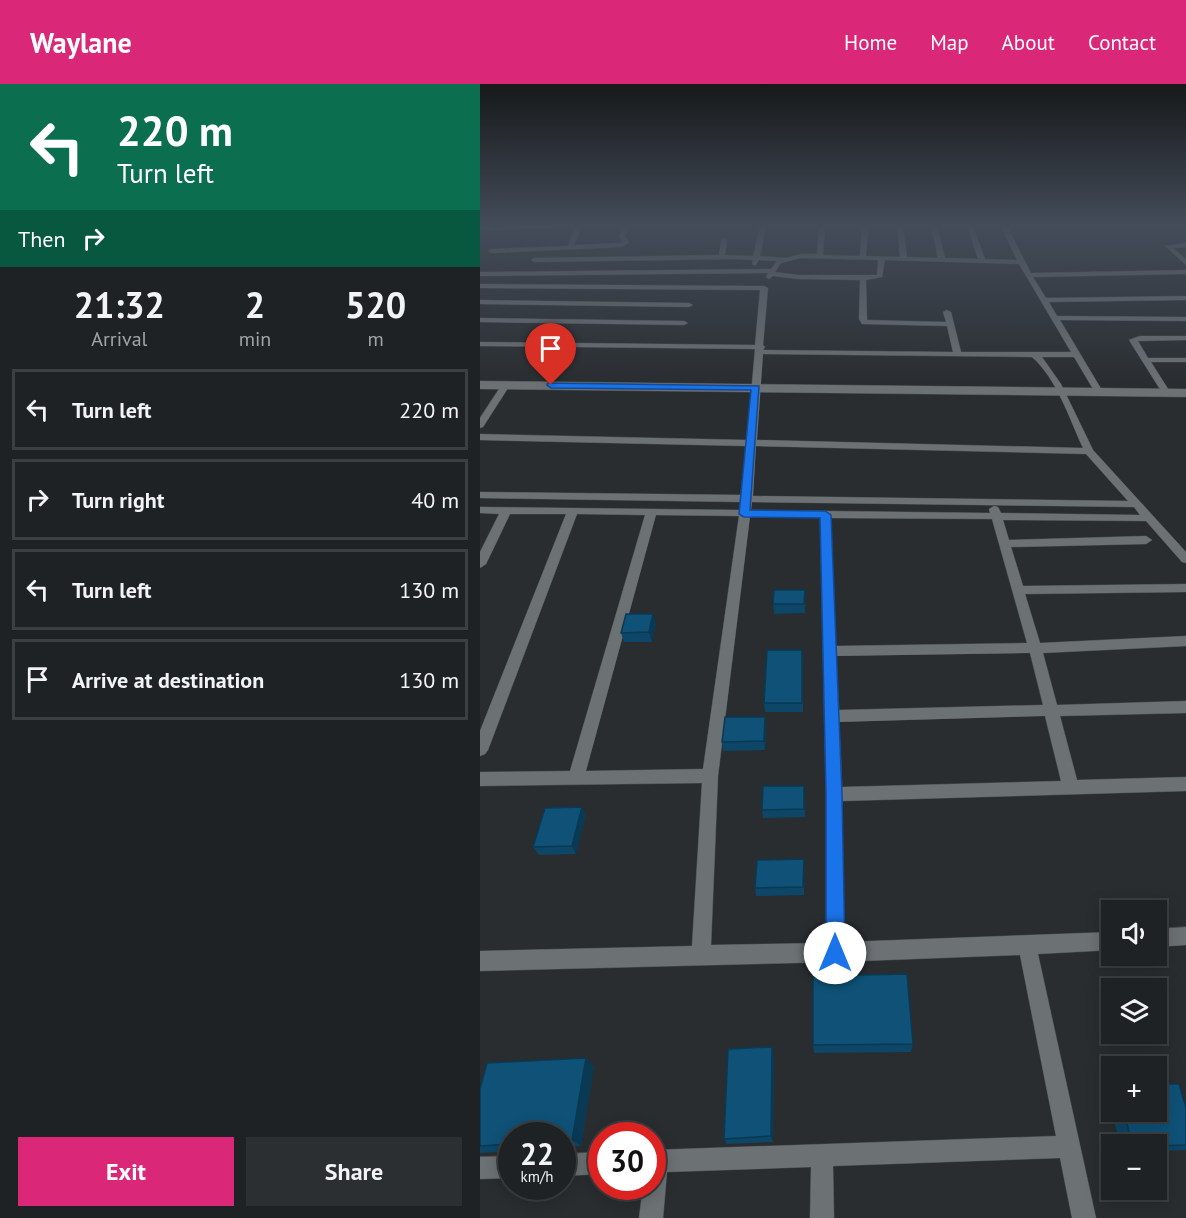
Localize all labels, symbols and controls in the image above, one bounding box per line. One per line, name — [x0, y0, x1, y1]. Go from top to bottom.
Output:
text: Waylane — [30, 24, 132, 61]
text: Home — [844, 29, 897, 56]
text: Map — [930, 29, 969, 56]
text: About — [1002, 29, 1055, 56]
text: Contact — [1088, 29, 1156, 56]
text: 220 m — [117, 103, 233, 158]
icon: left — [18, 108, 96, 186]
text: Turn left — [117, 156, 214, 190]
icon: right — [77, 222, 110, 255]
text: Then — [18, 225, 65, 253]
text: 21:32 — [74, 281, 165, 328]
text: 2 — [245, 281, 265, 328]
text: 520 — [345, 281, 406, 328]
pin — [525, 323, 576, 385]
text: Arrival — [91, 326, 147, 352]
text: min — [239, 326, 271, 352]
text: m — [368, 326, 384, 352]
icon: arrive — [534, 332, 567, 365]
icon: left — [21, 393, 54, 426]
text: Turn left — [72, 396, 152, 424]
text: 220 m — [399, 396, 459, 424]
icon: right — [21, 483, 54, 516]
text: Turn right — [72, 486, 164, 514]
text: 40 m — [411, 486, 459, 514]
icon: left — [21, 573, 54, 606]
text: Turn left — [72, 576, 152, 604]
text: 130 m — [399, 576, 459, 604]
icon: arrive — [21, 663, 54, 696]
text: Arrive at destination — [72, 666, 264, 694]
text: 130 m — [399, 666, 459, 694]
map controls — [1101, 900, 1167, 1200]
button: sound — [1101, 900, 1167, 966]
position arrow — [803, 921, 867, 985]
button: layers — [1101, 978, 1167, 1044]
button: + — [1101, 1056, 1167, 1122]
speed limit sign: 30 — [588, 1122, 666, 1200]
text: 22 — [520, 1134, 554, 1173]
button: − — [1101, 1134, 1167, 1200]
button: Exit — [18, 1137, 234, 1206]
button: Share — [246, 1137, 462, 1206]
text: km/h — [521, 1167, 553, 1186]

